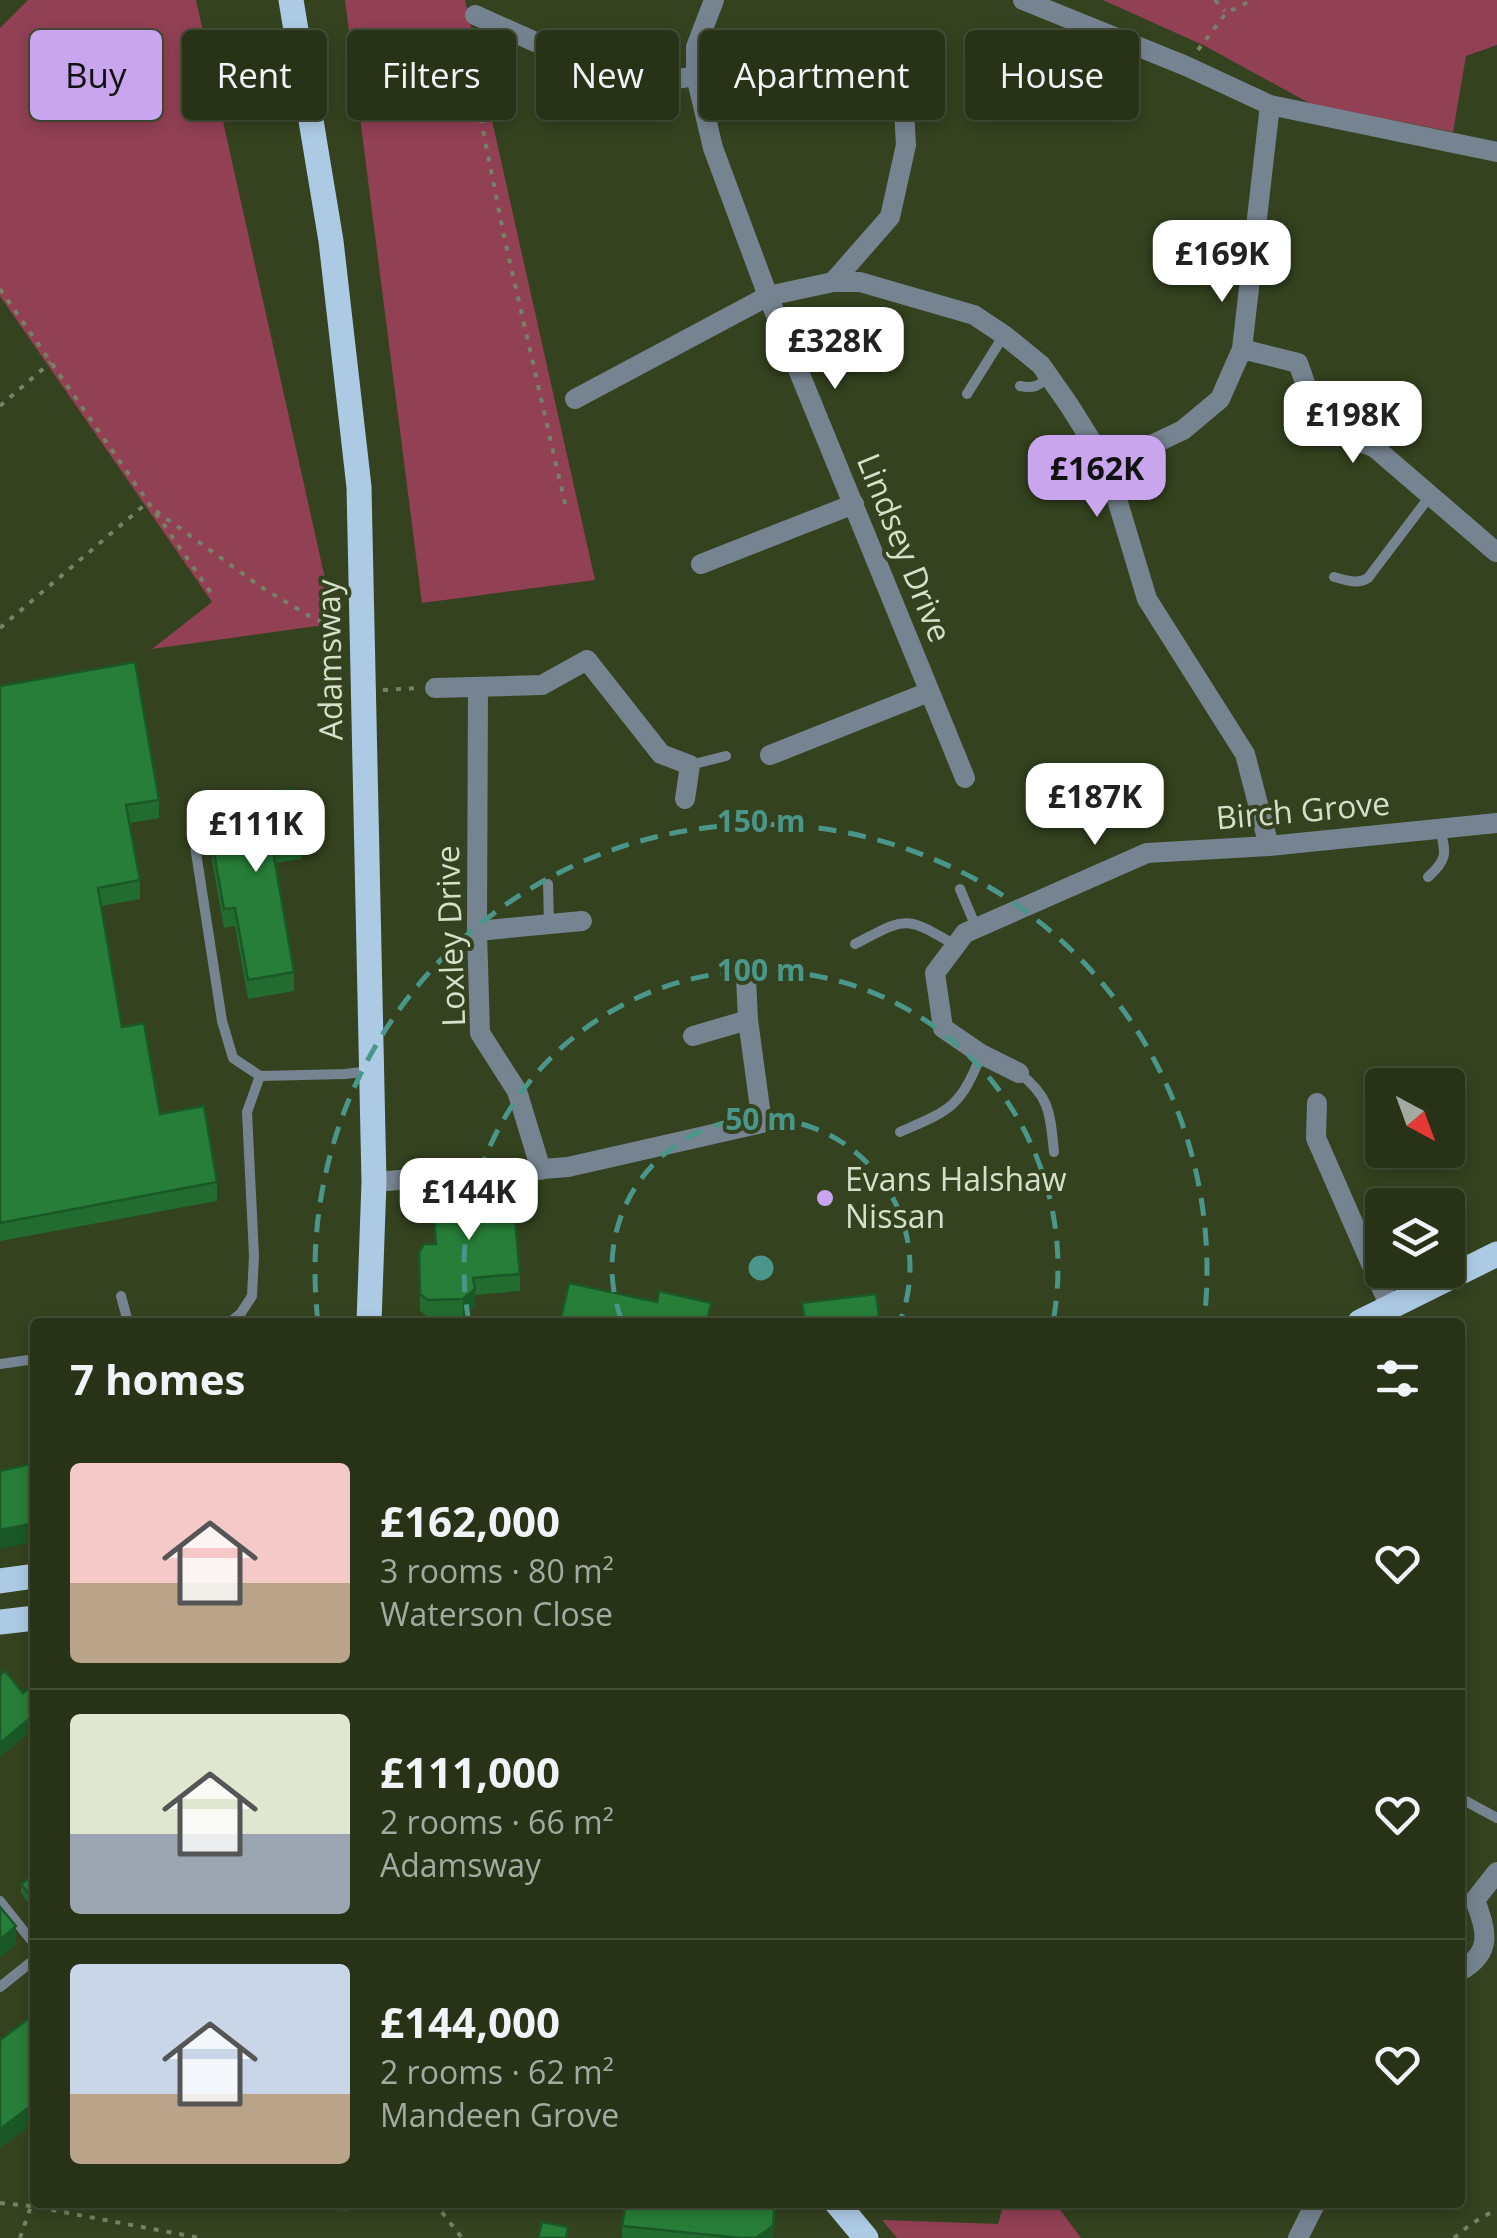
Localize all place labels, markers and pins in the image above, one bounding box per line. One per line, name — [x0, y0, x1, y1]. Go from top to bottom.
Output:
pin: £169K — [1152, 220, 1292, 305]
pin: £328K — [765, 307, 905, 392]
pin: £198K — [1283, 381, 1423, 466]
pin: £162K — [1027, 435, 1167, 520]
pin: £187K — [1025, 763, 1165, 848]
pin: £111K — [186, 790, 326, 875]
place label: Evans Halshaw Nissan — [845, 1157, 1067, 1237]
pin: £144K — [399, 1158, 539, 1243]
marker: Evans Halshaw Nissan — [814, 1187, 836, 1209]
centre of rings — [743, 1250, 779, 1286]

